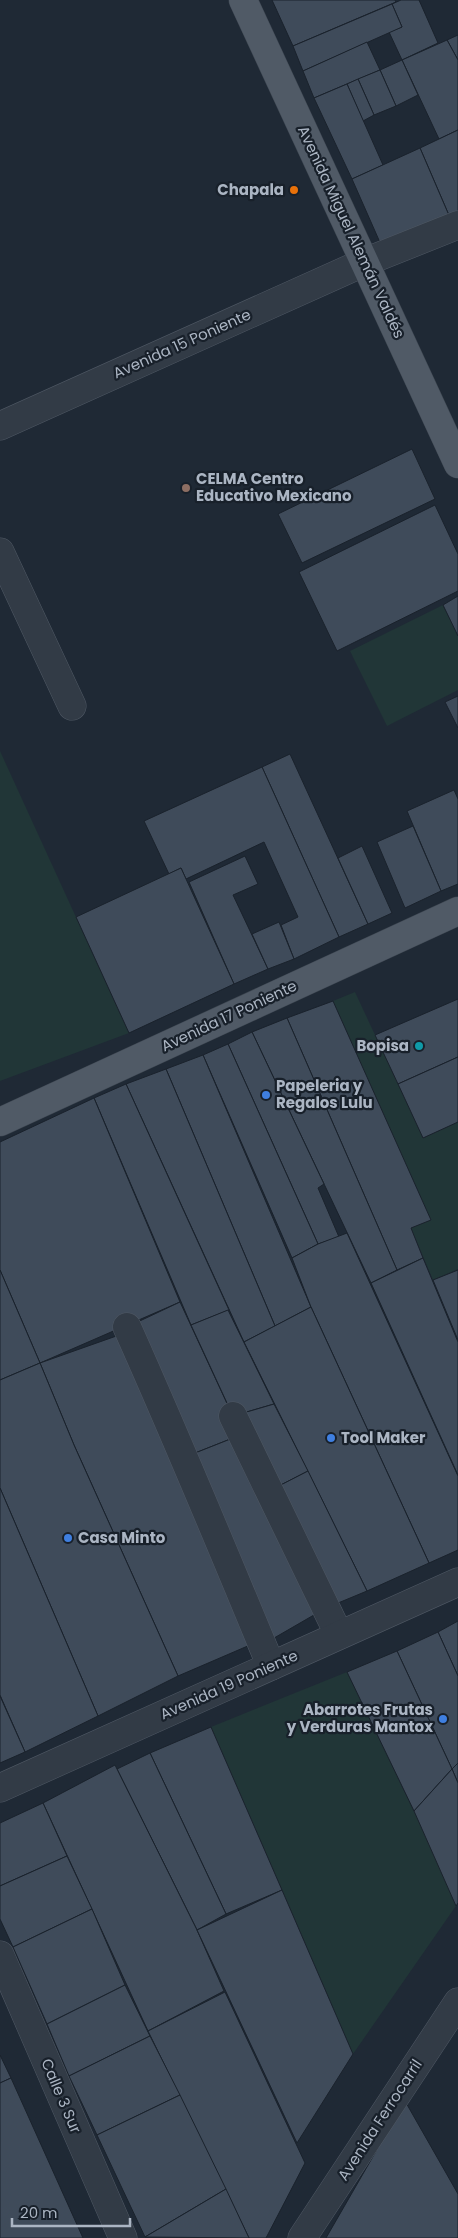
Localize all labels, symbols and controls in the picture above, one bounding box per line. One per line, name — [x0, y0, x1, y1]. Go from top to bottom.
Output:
street label: Avenida Miguel Alemán Valdés — [293, 122, 410, 342]
place label: Chapala — [217, 179, 284, 200]
marker: Chapala — [288, 184, 300, 196]
street label: Avenida 15 Poniente — [110, 304, 254, 383]
place label: CELMA Centro Educativo Mexicano — [196, 468, 352, 506]
marker: CELMA Centro Educativo Mexicano — [180, 482, 192, 494]
street label: Avenida 17 Poniente — [157, 975, 300, 1056]
place label: Bopisa — [356, 1035, 409, 1056]
marker: Bopisa — [413, 1040, 425, 1052]
place label: Papeleria y Regalos Lulu — [276, 1075, 373, 1113]
marker: Papeleria y Regalos Lulu — [260, 1089, 272, 1101]
place label: Tool Maker — [341, 1427, 426, 1448]
marker: Tool Maker — [325, 1432, 337, 1444]
place label: Casa Minto — [78, 1527, 166, 1548]
marker: Casa Minto — [62, 1532, 74, 1544]
street label: Avenida 19 Poniente — [157, 1645, 301, 1724]
place label: Abarrotes Frutas y Verduras Mantox — [286, 1699, 433, 1737]
marker: Abarrotes Frutas y Verduras Mantox — [437, 1713, 449, 1725]
street label: Calle 3 Sur — [36, 2055, 87, 2137]
street label: Avenida Ferrocarril — [332, 2055, 427, 2185]
scale bar — [12, 2196, 130, 2228]
text: 20 m — [20, 2202, 58, 2223]

